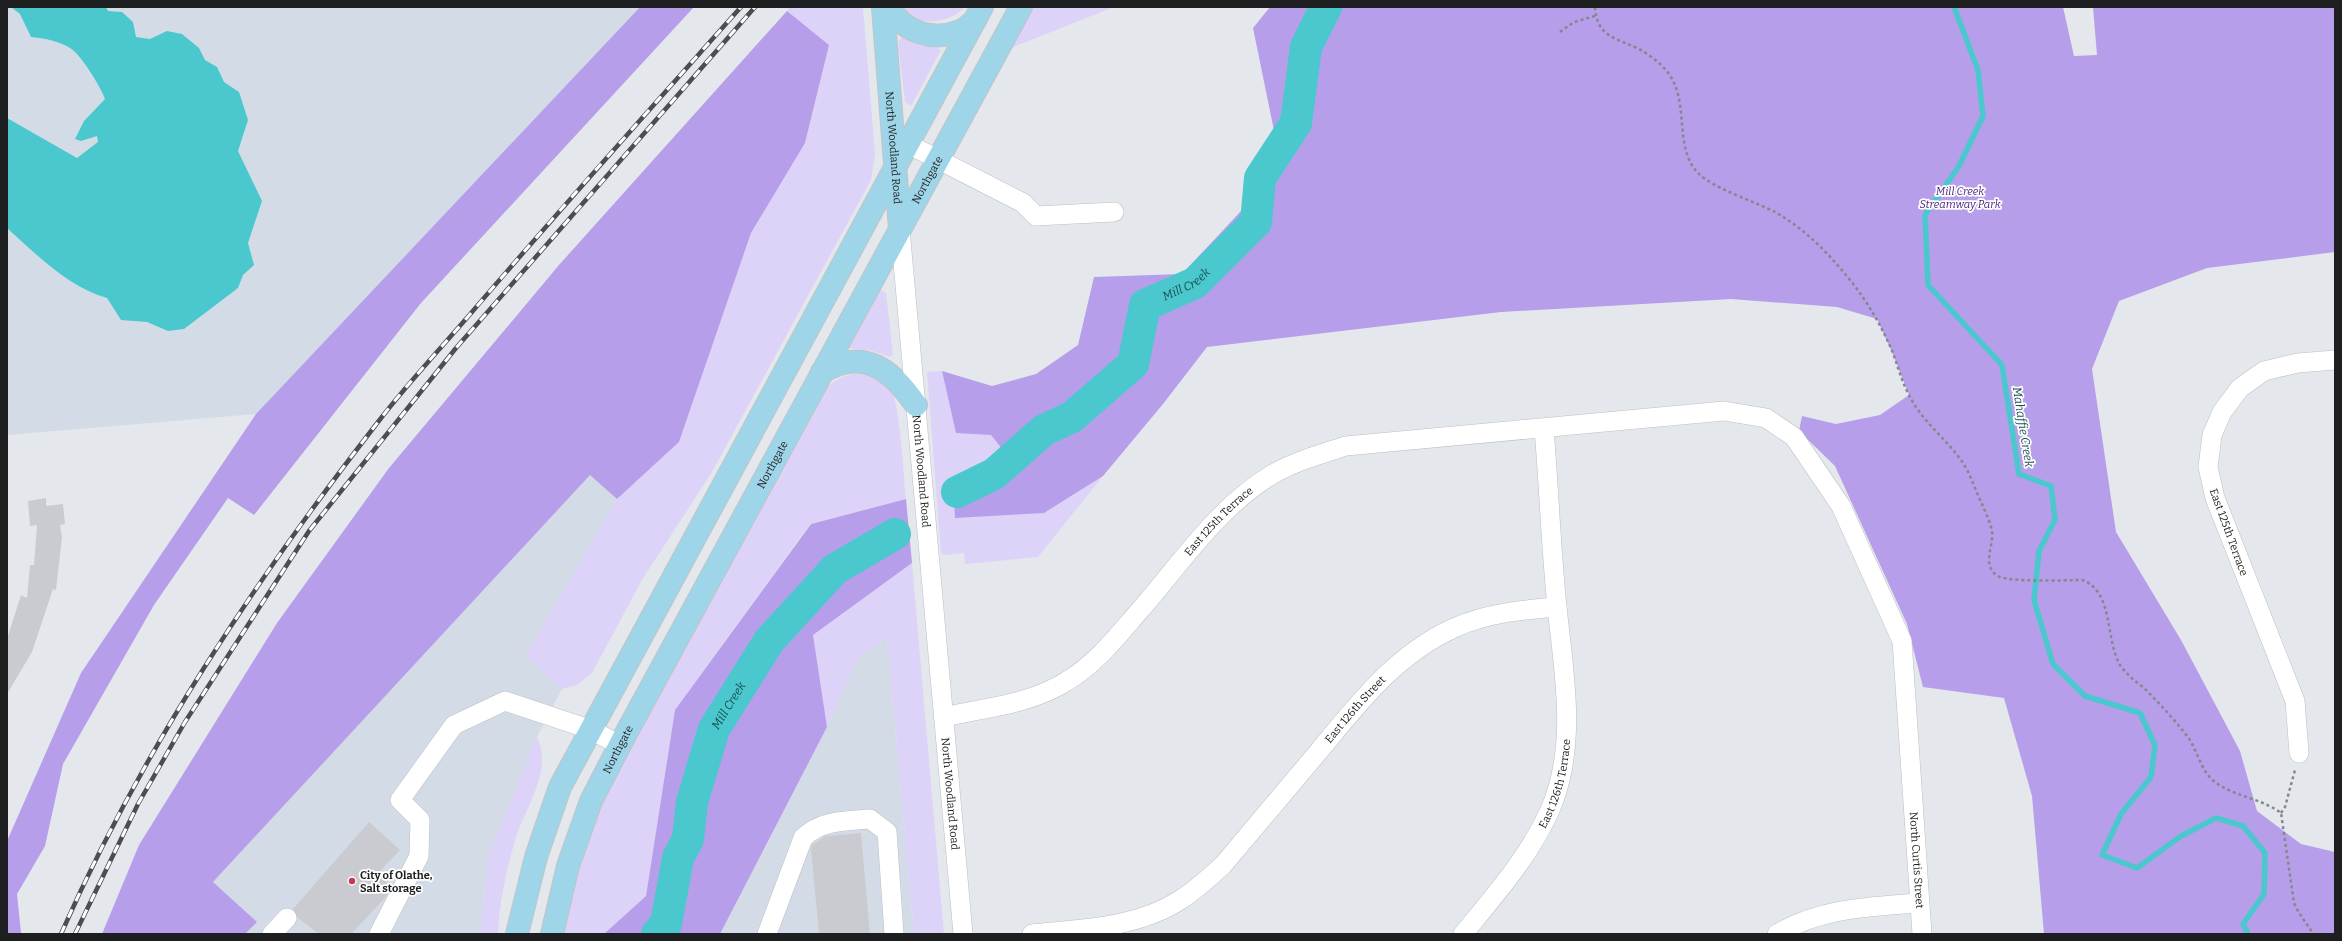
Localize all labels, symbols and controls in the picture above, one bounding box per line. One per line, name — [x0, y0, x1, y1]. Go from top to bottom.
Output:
street label: North Woodland Road — [882, 91, 904, 205]
street label: Northgate — [909, 154, 946, 206]
park label: Mill Creek Streamway Park — [1919, 185, 2002, 211]
water label: Mill Creek — [1160, 265, 1213, 303]
water label: Mahaffie Creek — [2010, 386, 2036, 469]
street label: North Woodland Road — [910, 414, 933, 528]
street label: Northgate — [754, 439, 791, 491]
street label: East 125th Terrace — [1182, 484, 1256, 559]
street label: East 125th Terrace — [2207, 487, 2250, 578]
street label: East 126th Street — [1322, 673, 1388, 746]
water label: Mill Creek — [709, 679, 749, 732]
street label: Northgate — [600, 723, 636, 776]
street label: North Woodland Road — [938, 737, 962, 851]
street label: East 126th Terrace — [1536, 738, 1573, 831]
street label: North Curtis Street — [1907, 811, 1926, 909]
place label: City of Olathe, Salt storage — [360, 869, 433, 895]
marker: City of Olathe, Salt storage — [347, 876, 357, 886]

